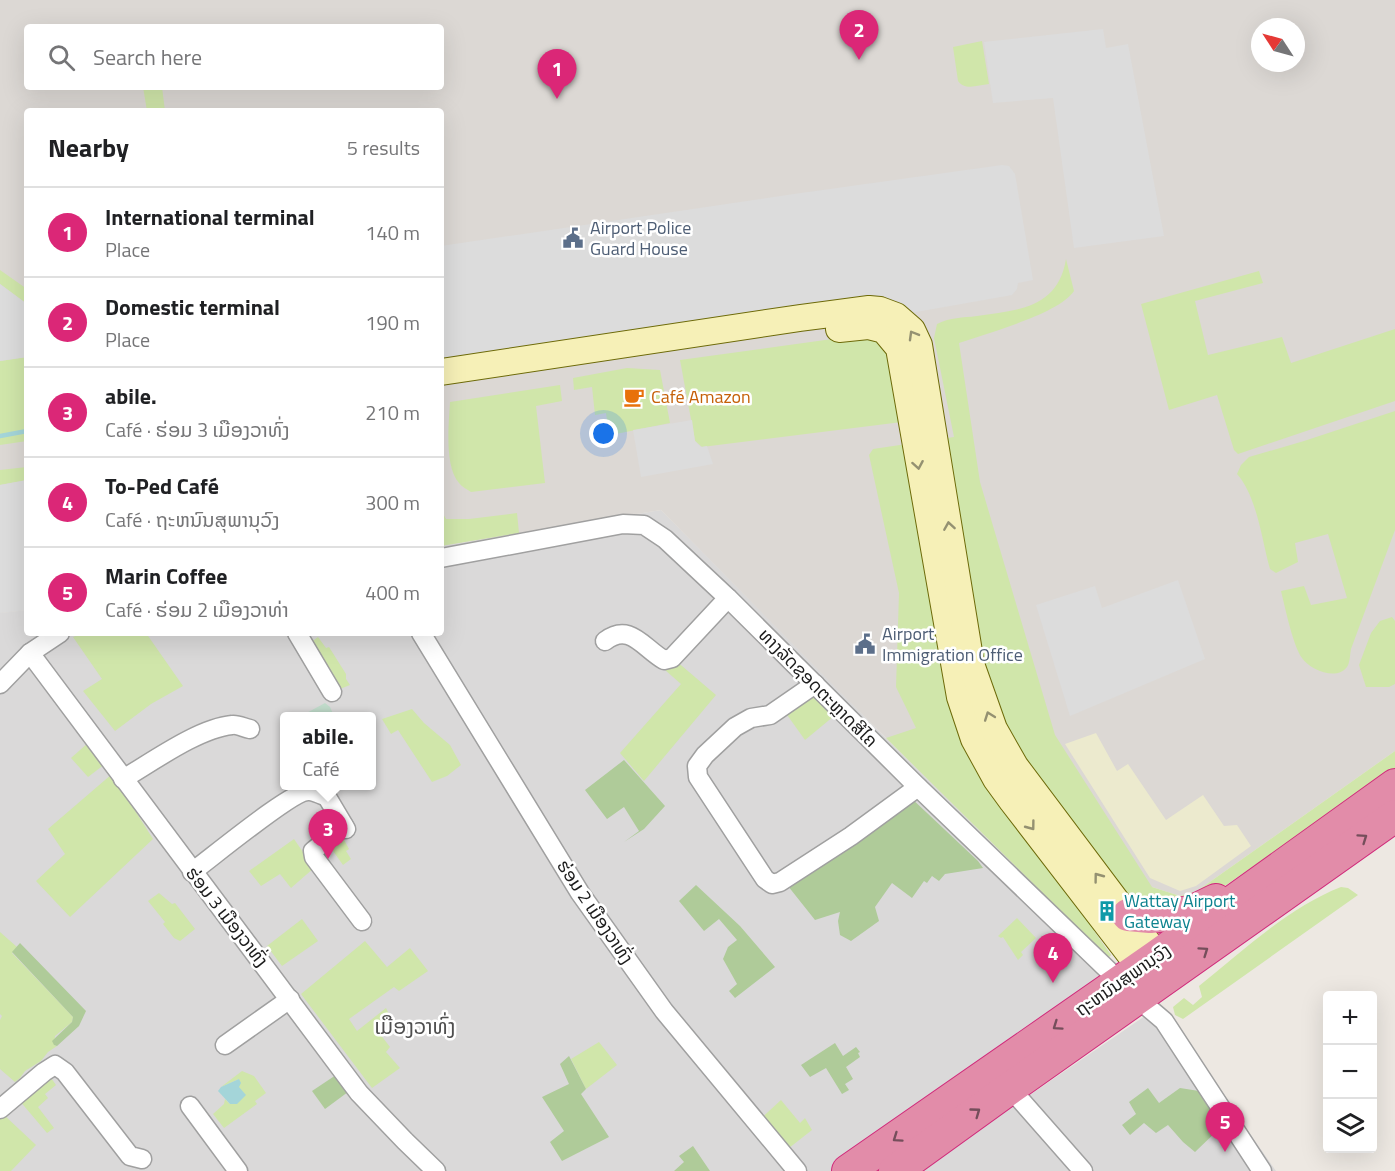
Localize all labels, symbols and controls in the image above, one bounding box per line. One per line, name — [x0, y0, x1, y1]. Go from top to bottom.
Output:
pin: 2 — [840, 10, 878, 60]
north arrow — [1251, 18, 1305, 72]
search box — [24, 24, 444, 90]
text: Search here — [93, 40, 202, 74]
icon: search — [45, 41, 78, 74]
pin: 1 — [538, 50, 576, 99]
text: Nearby — [48, 128, 129, 167]
text: 5 results — [347, 132, 420, 163]
text: International terminal — [105, 200, 315, 234]
place label: Airport Police Guard House — [590, 214, 691, 262]
text: 1 — [62, 217, 73, 248]
text: 140 m — [365, 217, 420, 248]
public building icon: Airport Police Guard House — [561, 226, 585, 250]
text: Place — [105, 234, 150, 265]
text: Domestic terminal — [105, 290, 280, 324]
text: 2 — [62, 307, 73, 338]
text: 190 m — [365, 307, 420, 338]
text: Place — [105, 324, 150, 355]
one-way arrow — [909, 331, 920, 341]
text: abile. — [105, 379, 157, 413]
place label: Café Amazon — [651, 383, 751, 410]
cafe icon: Café Amazon — [622, 385, 646, 409]
text: 3 — [62, 397, 73, 428]
text: 210 m — [365, 397, 420, 428]
text: Café · ຮ່ອມ 3 ເມືອງວາທົ່ງ — [105, 414, 290, 445]
your location — [589, 419, 618, 448]
one-way arrow — [911, 460, 924, 470]
text: To-Ped Café — [105, 469, 219, 503]
text: 4 — [62, 487, 73, 518]
text: 300 m — [365, 487, 420, 518]
text: Café · ຖະຫນົນສຸພານຸວົງ — [105, 504, 280, 535]
one-way arrow — [943, 521, 956, 531]
text: Marin Coffee — [105, 559, 228, 593]
text: 5 — [62, 577, 73, 608]
text: 400 m — [365, 577, 420, 608]
text: Café · ຮ່ອມ 2 ເມືອງວາທ່າ — [105, 594, 289, 625]
place label: Airport Immigration Office — [882, 620, 1023, 668]
street label: ທາງລັດຊອດຕະຫຼາດສີໄຄ — [753, 622, 884, 753]
public building icon: Airport Immigration Office — [853, 632, 877, 656]
one-way arrow — [984, 711, 996, 722]
popup — [280, 712, 376, 790]
text: abile. — [302, 719, 354, 753]
text: Café — [302, 753, 340, 784]
pin: 3 — [308, 810, 348, 859]
one-way arrow — [1023, 820, 1034, 831]
one-way arrow — [1357, 834, 1368, 845]
street label: ຮ່ອມ 2 ເມືອງວາທົ່ງ — [550, 854, 640, 969]
street label: ຮ່ອມ 3 ເມືອງວາທົ່ງ — [180, 861, 275, 973]
one-way arrow — [1095, 872, 1106, 883]
place label: Wattay Airport Gateway — [1124, 887, 1236, 935]
building icon: Wattay Airport Gateway — [1095, 899, 1119, 923]
pin: 4 — [1034, 934, 1072, 983]
street label: ຖະຫນົນສຸພານຸວົງ — [1069, 936, 1176, 1023]
one-way arrow — [1197, 947, 1208, 958]
map controls — [1323, 991, 1377, 1153]
button: + — [1323, 991, 1377, 1045]
district label: ເມືອງວາທົ່ງ — [374, 1010, 456, 1042]
one-way arrow — [1052, 1019, 1063, 1030]
button: − — [1323, 1045, 1377, 1099]
button: layers — [1323, 1099, 1377, 1153]
pin: 5 — [1206, 1102, 1244, 1152]
one-way arrow — [970, 1108, 981, 1119]
one-way arrow — [892, 1131, 903, 1142]

